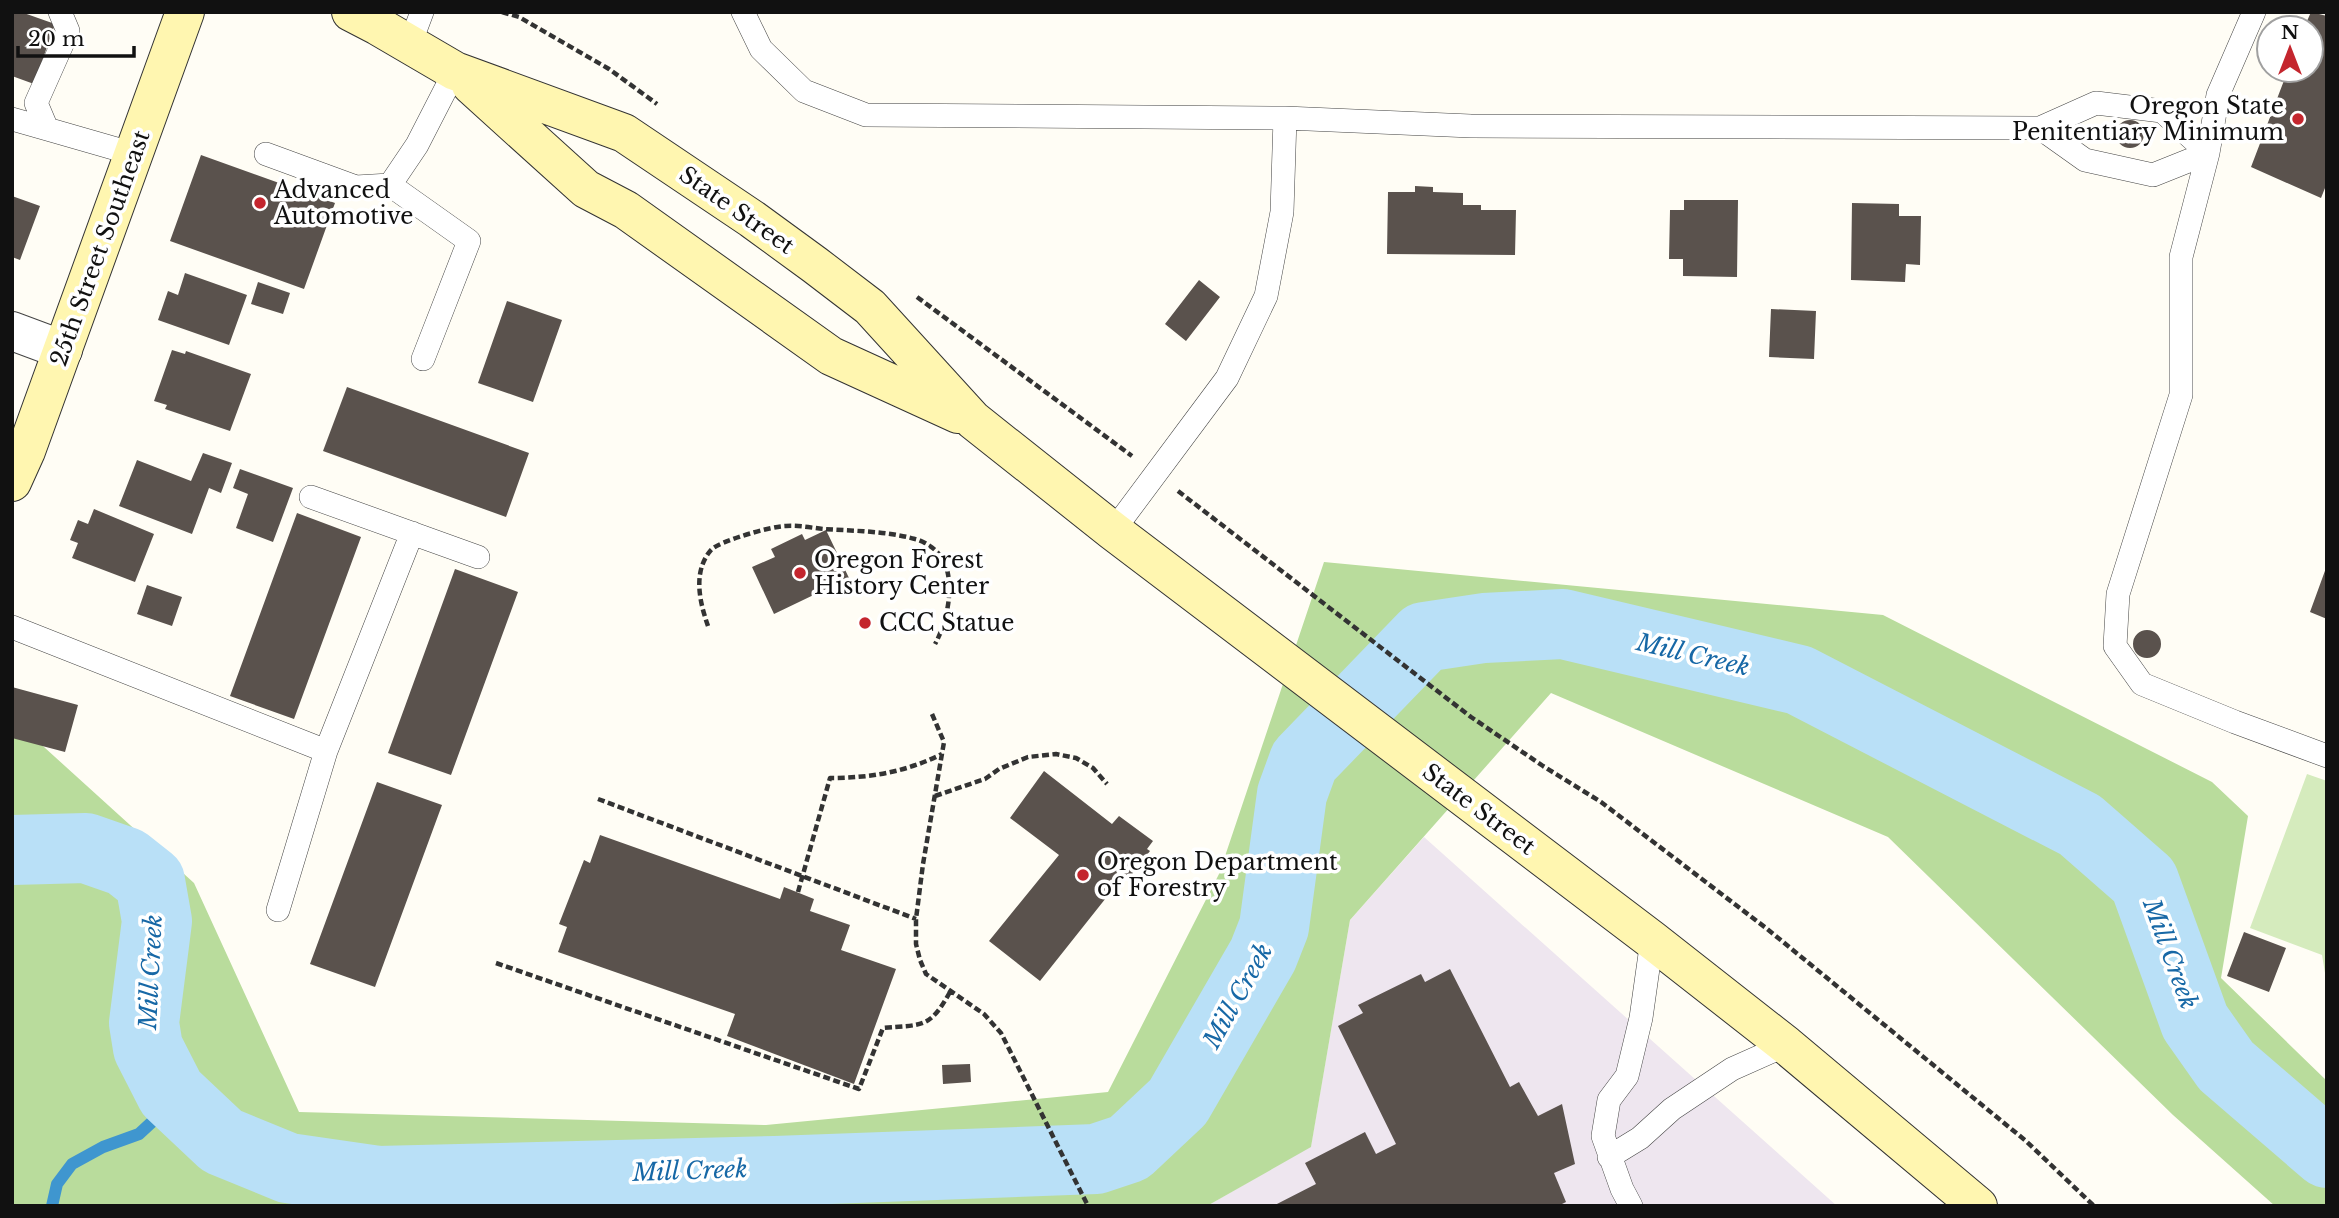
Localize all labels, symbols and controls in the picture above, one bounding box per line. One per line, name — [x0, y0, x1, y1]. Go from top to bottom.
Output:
scale bar — [18, 14, 133, 58]
north arrow — [2255, 14, 2325, 84]
text: N — [2281, 21, 2299, 44]
text: 20 m — [28, 26, 85, 52]
place label: Oregon State Penitentiary Minimum — [2012, 92, 2284, 146]
marker: Oregon State Penitentiary Minimum — [2290, 111, 2306, 127]
street label: 25th Street Southeast — [44, 126, 156, 370]
street label: State Street — [674, 160, 800, 260]
place label: Advanced Automotive — [273, 176, 413, 230]
marker: Advanced Automotive — [252, 195, 268, 211]
place label: Oregon Forest History Center — [814, 546, 989, 600]
marker: Oregon Forest History Center — [792, 565, 808, 581]
place label: CCC Statue — [879, 609, 1014, 637]
marker: CCC Statue — [857, 615, 873, 631]
water label: Mill Creek — [1633, 627, 1752, 682]
street label: State Street — [1417, 758, 1541, 861]
place label: Oregon Department of Forestry — [1097, 848, 1338, 902]
marker: Oregon Department of Forestry — [1075, 867, 1091, 883]
water label: Mill Creek — [2137, 894, 2204, 1013]
water label: Mill Creek — [133, 914, 168, 1031]
water label: Mill Creek — [1196, 938, 1278, 1054]
water label: Mill Creek — [631, 1154, 748, 1187]

